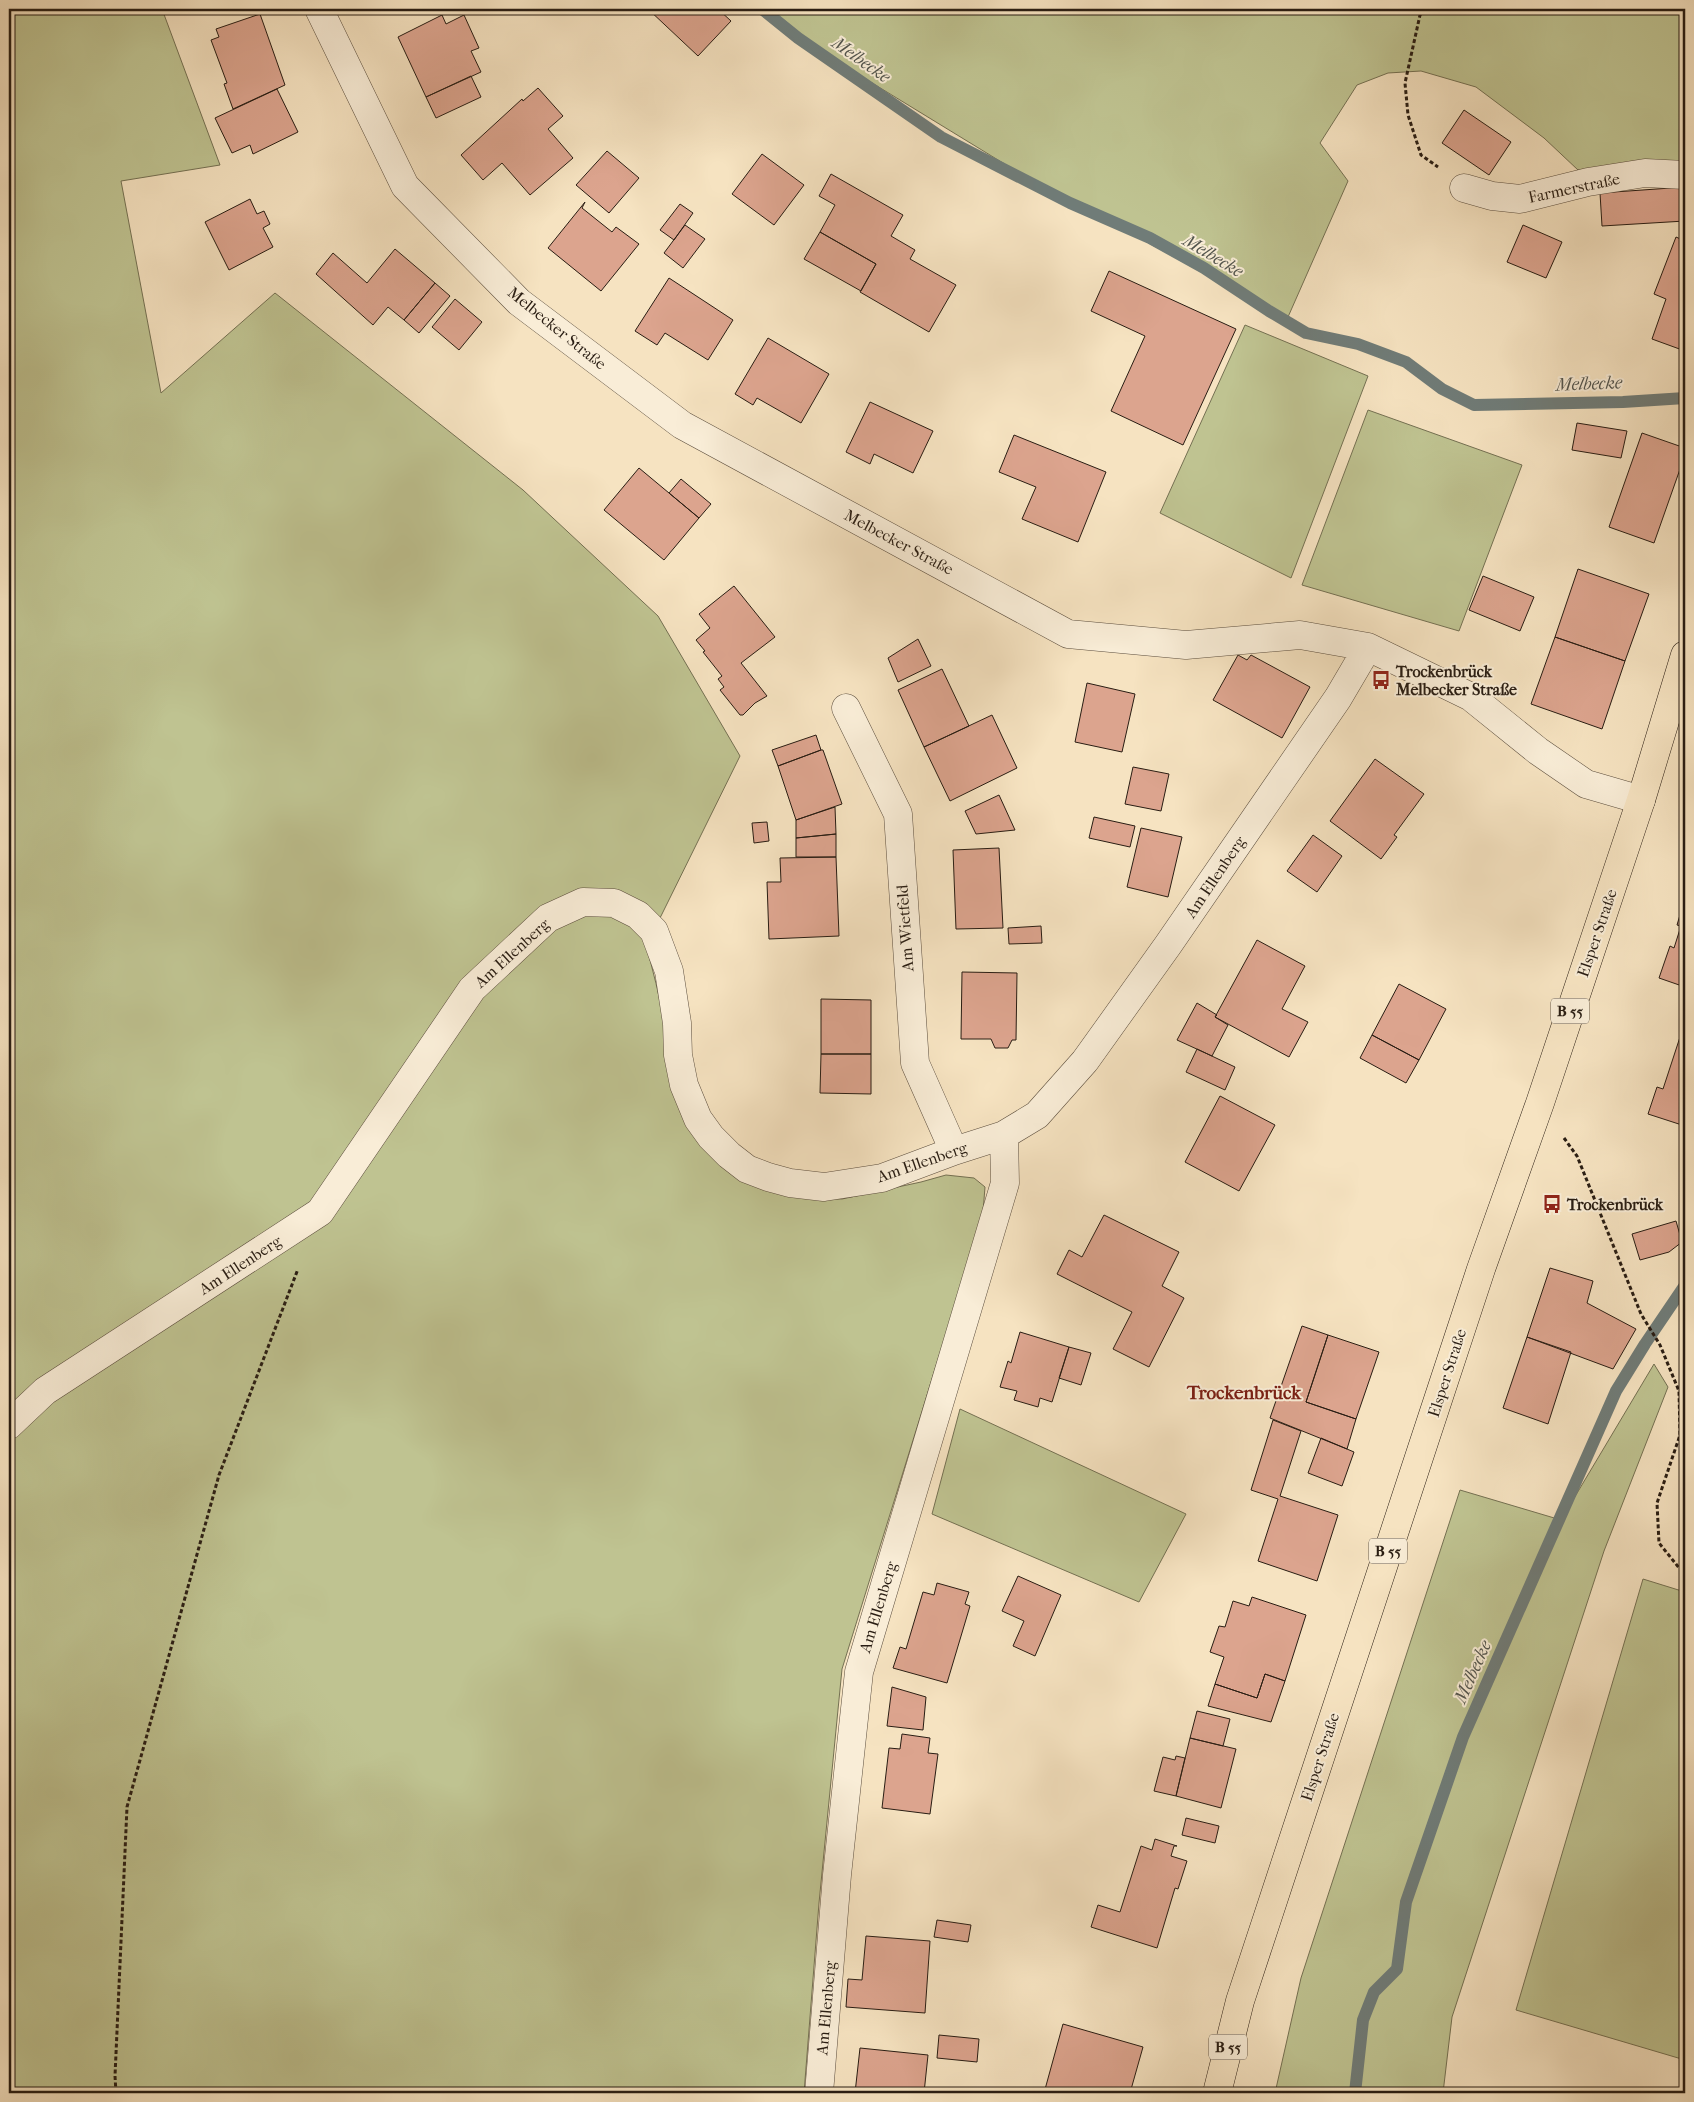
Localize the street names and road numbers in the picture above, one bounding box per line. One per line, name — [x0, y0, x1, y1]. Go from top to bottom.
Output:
street label: Farmerstraße — [1526, 169, 1622, 207]
street label: Melbecker Straße — [504, 283, 610, 373]
street label: Melbecker Straße — [841, 505, 957, 579]
street label: Am Ellenberg — [1180, 832, 1249, 922]
street label: Am Wietfeld — [892, 884, 918, 973]
street label: Elsper Straße — [1573, 886, 1621, 979]
street label: Am Ellenberg — [470, 914, 554, 992]
road number: B 55 — [1551, 998, 1589, 1024]
street label: Am Ellenberg — [873, 1138, 970, 1187]
street label: Am Ellenberg — [194, 1231, 285, 1299]
street label: Elsper Straße — [1424, 1326, 1470, 1420]
road number: B 55 — [1369, 1538, 1407, 1564]
street label: Am Ellenberg — [855, 1559, 901, 1656]
street label: Elsper Straße — [1297, 1710, 1343, 1804]
street label: Am Ellenberg — [812, 1960, 840, 2057]
road number: B 55 — [1209, 2034, 1247, 2060]

